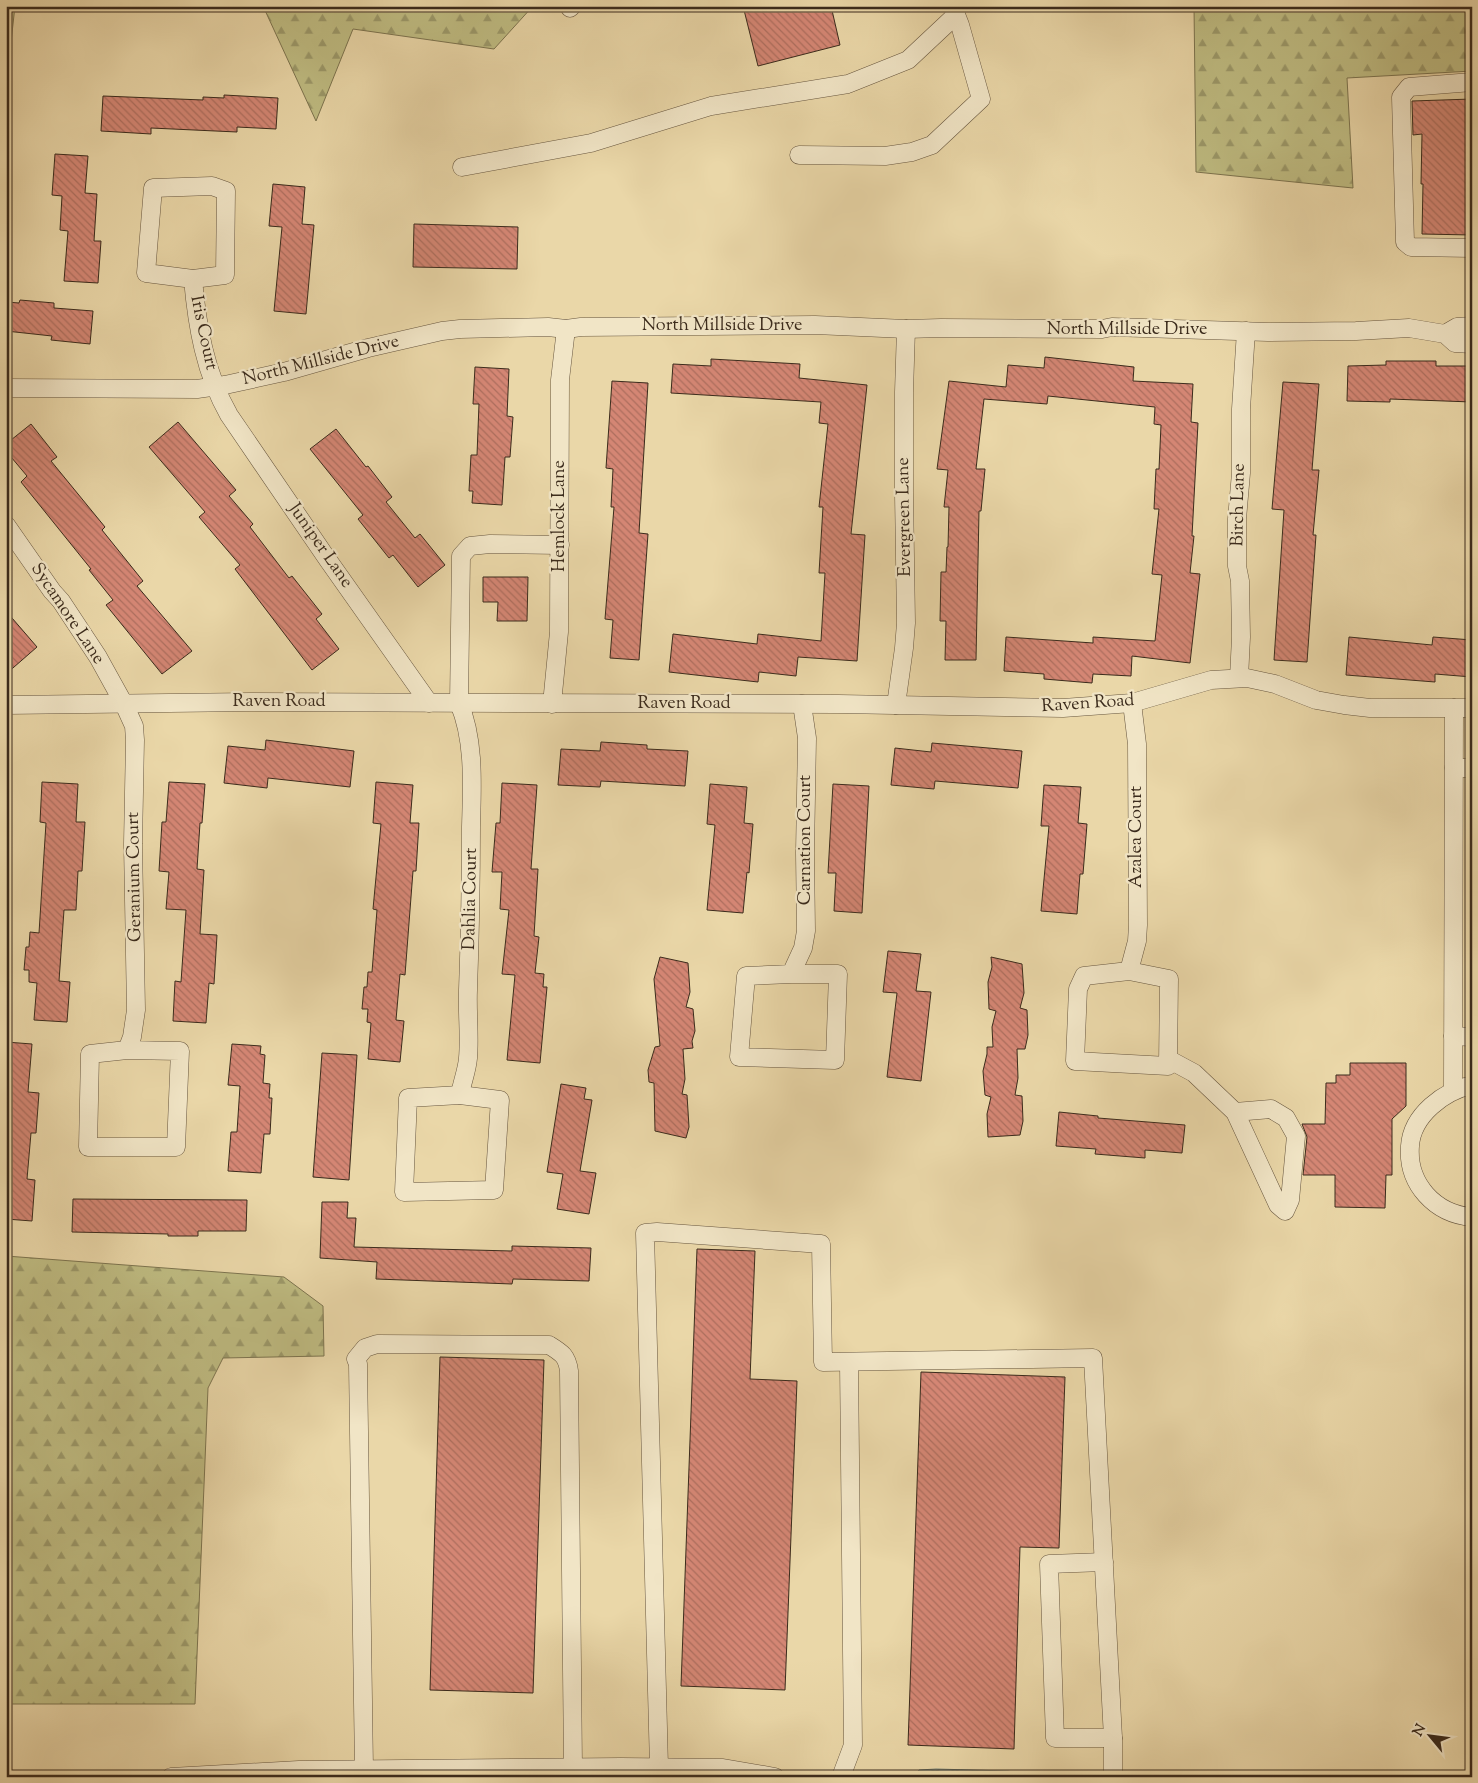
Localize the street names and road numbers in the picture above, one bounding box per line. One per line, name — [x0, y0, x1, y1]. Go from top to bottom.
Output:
street label: Iris Court — [182, 293, 224, 373]
street label: North Millside Drive — [642, 313, 802, 339]
street label: North Millside Drive — [1047, 317, 1207, 343]
street label: North Millside Drive — [240, 329, 402, 393]
street label: Evergreen Lane — [891, 457, 919, 577]
street label: Hemlock Lane — [547, 460, 573, 572]
street label: Birch Lane — [1225, 463, 1253, 547]
street label: Juniper Lane — [281, 497, 359, 594]
street label: Sycamore Lane — [23, 558, 111, 670]
street label: Raven Road — [1041, 688, 1135, 720]
street label: Raven Road — [232, 689, 326, 715]
street label: Raven Road — [637, 691, 731, 717]
street label: Carnation Court — [793, 775, 819, 905]
street label: Azalea Court — [1124, 786, 1150, 888]
street label: Geranium Court — [121, 812, 149, 942]
street label: Dahlia Court — [457, 848, 485, 950]

